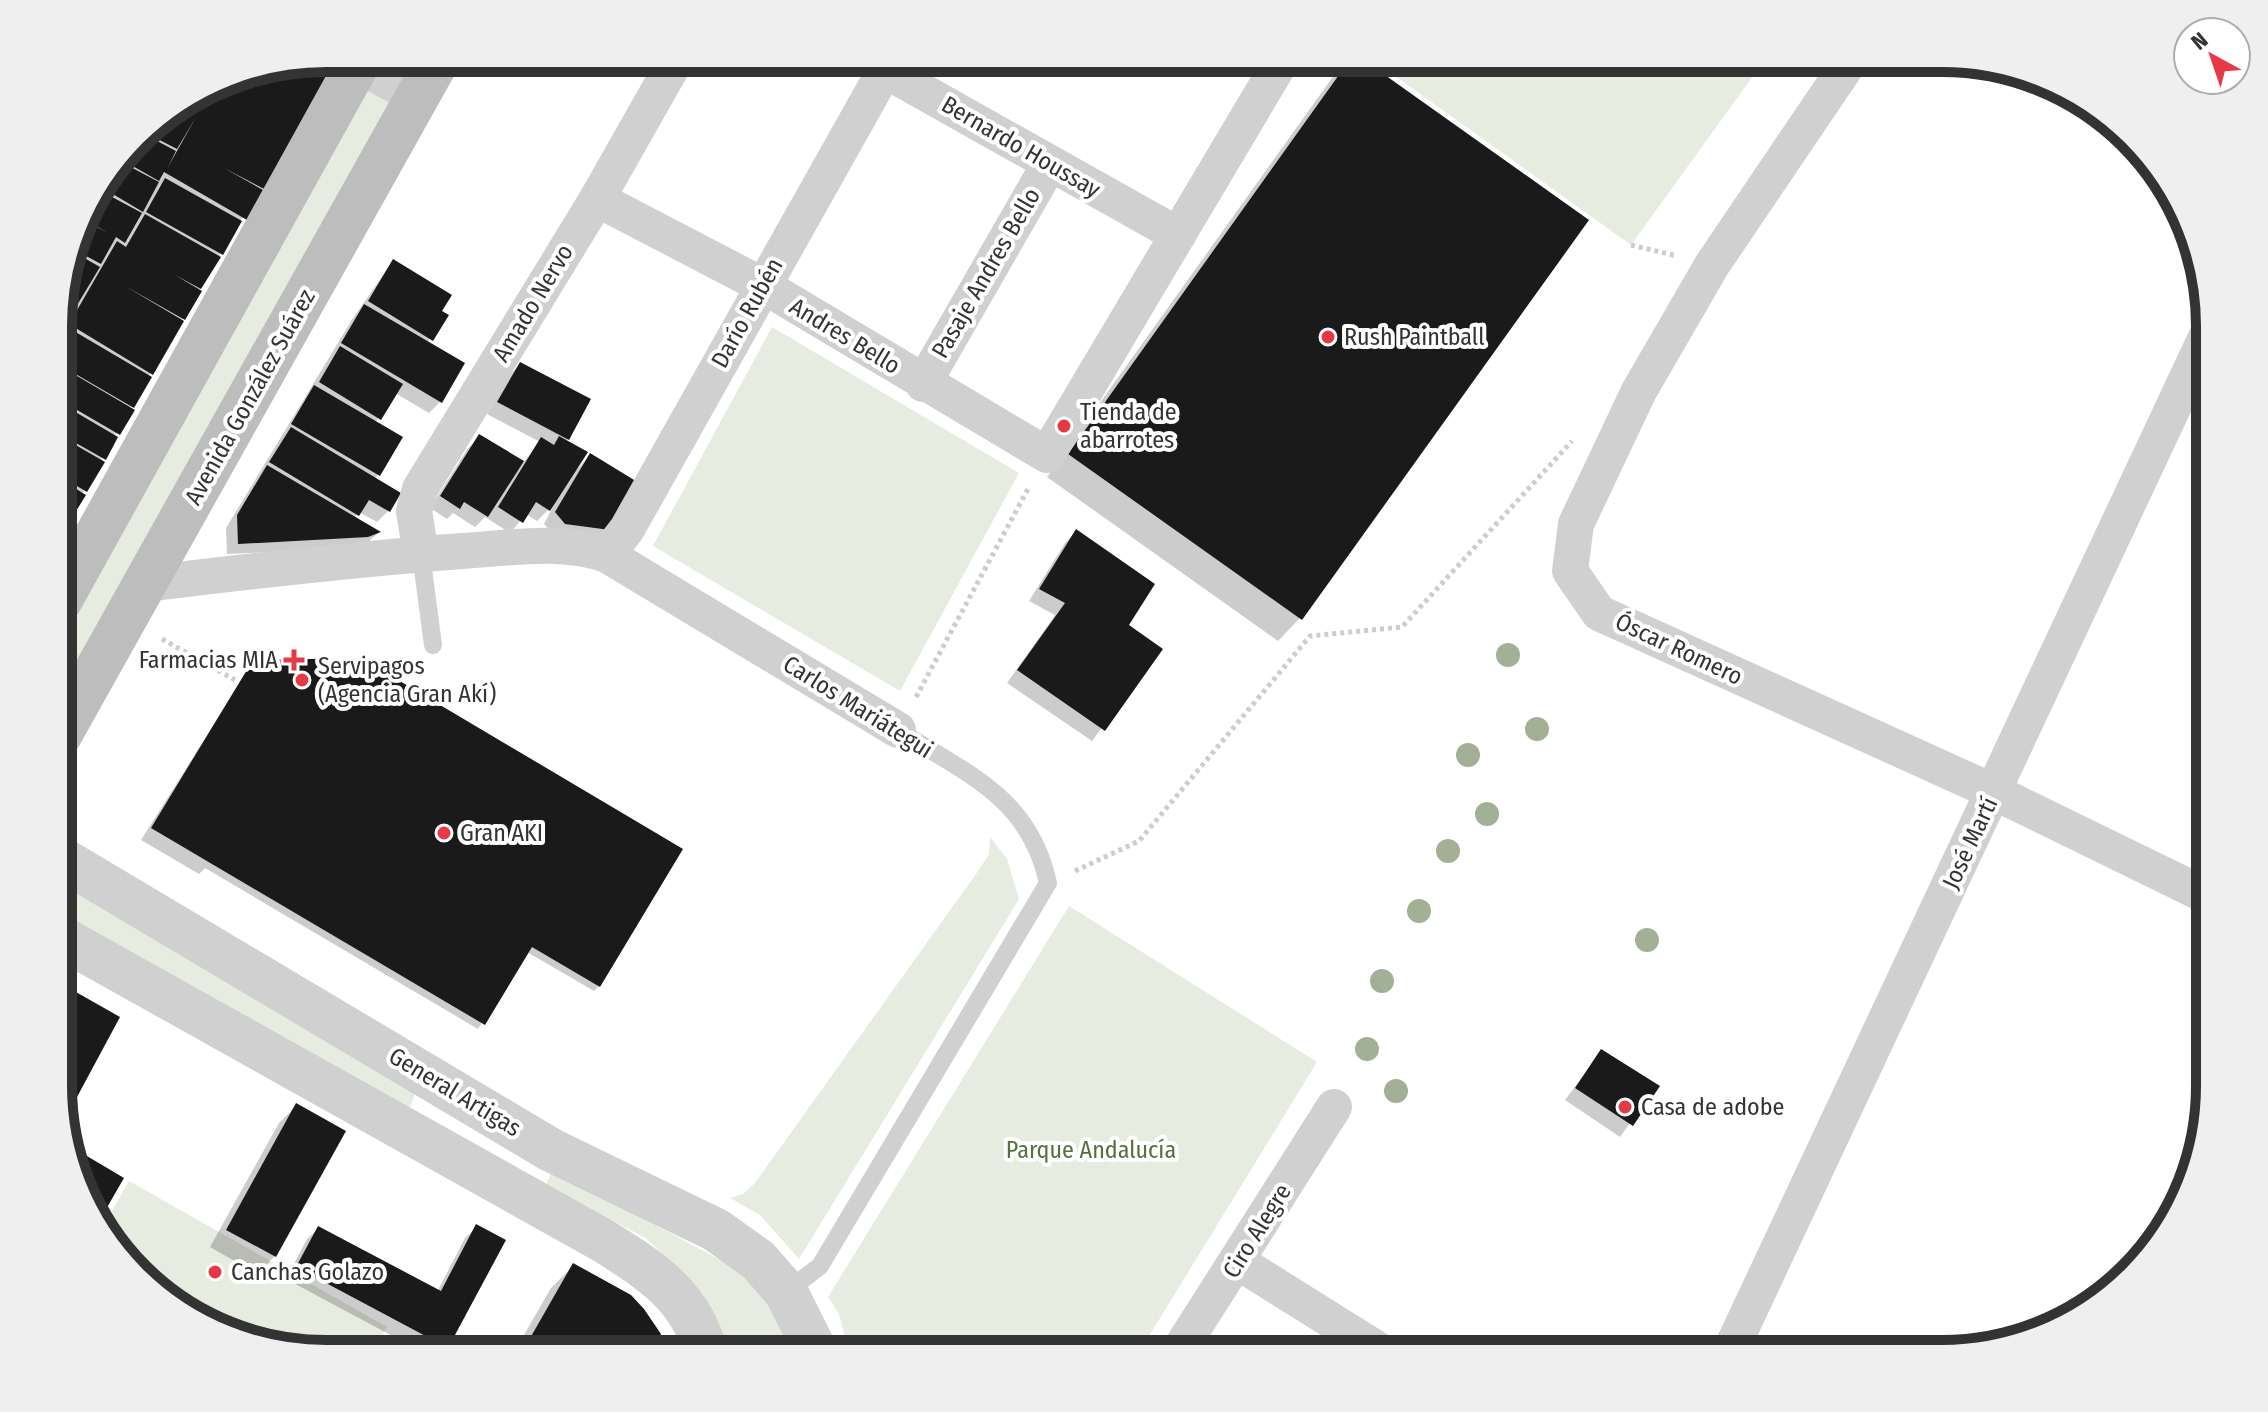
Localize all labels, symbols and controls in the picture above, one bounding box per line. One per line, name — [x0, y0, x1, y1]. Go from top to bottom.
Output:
north arrow — [2172, 16, 2252, 96]
text: N — [2186, 26, 2213, 56]
street label: Bernardo Houssay — [937, 90, 1106, 204]
street label: Pasaje Andres Bello — [926, 183, 1046, 363]
street label: Amado Nervo — [487, 239, 579, 367]
street label: Darío Rubén — [705, 253, 789, 373]
street label: Avenida González Suárez — [179, 284, 321, 510]
street label: Andres Bello — [785, 292, 905, 380]
place label: Rush Paintball — [1344, 323, 1485, 351]
marker: Rush Paintball — [1319, 328, 1337, 346]
place label: Tienda de abarrotes — [1080, 398, 1177, 454]
marker: Tienda de abarrotes — [1055, 417, 1073, 435]
street label: Óscar Romero — [1611, 607, 1747, 691]
place label: Farmacias MIA — [139, 646, 278, 674]
street label: Carlos Mariátegui — [778, 650, 938, 764]
marker: Farmacias MIA — [285, 651, 303, 669]
place label: Servipagos (Agencia Gran Akí) — [318, 652, 496, 708]
marker: Servipagos (Agencia Gran Akí) — [293, 671, 311, 689]
street label: José Martí — [1937, 793, 2003, 893]
place label: Gran AKI — [460, 819, 543, 847]
marker: Gran AKI — [435, 824, 453, 842]
street label: General Artigas — [384, 1042, 526, 1142]
place label: Casa de adobe — [1641, 1093, 1784, 1121]
marker: Casa de adobe — [1616, 1098, 1634, 1116]
park label: Parque Andalucía — [1006, 1136, 1176, 1164]
street label: Ciro Alegre — [1217, 1179, 1297, 1283]
place label: Canchas Golazo — [231, 1258, 384, 1286]
marker: Canchas Golazo — [206, 1263, 224, 1281]

